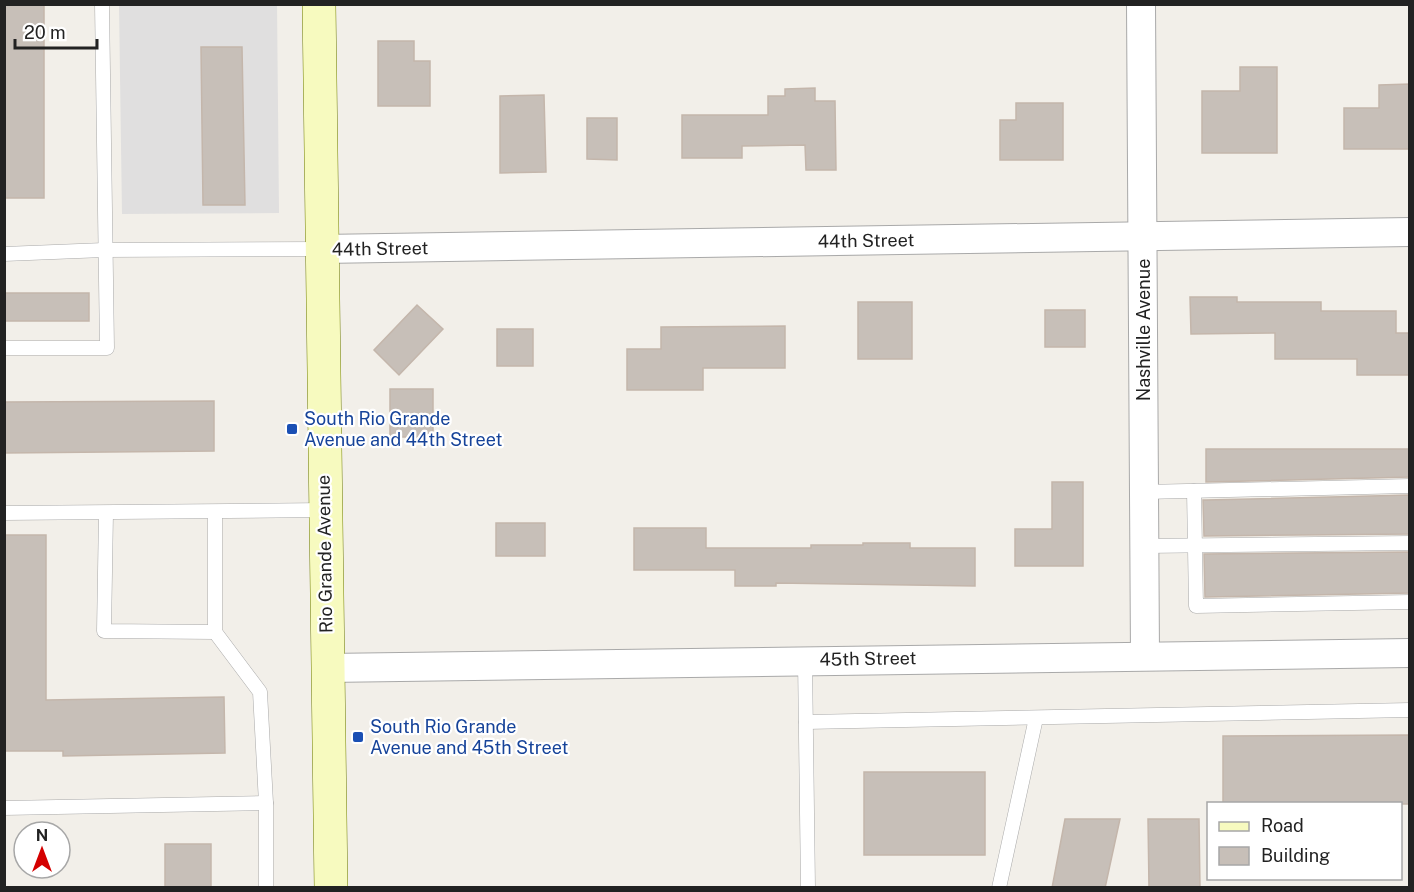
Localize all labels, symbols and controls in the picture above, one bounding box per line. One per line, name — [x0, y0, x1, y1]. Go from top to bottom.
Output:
scale bar — [15, 12, 98, 50]
text: 20 m — [24, 22, 66, 43]
street label: 44th Street — [817, 229, 915, 252]
street label: 44th Street — [331, 237, 429, 260]
street label: Nashville Avenue — [1133, 259, 1154, 401]
place label: South Rio Grande Avenue and 44th Street — [304, 408, 503, 450]
marker: South Rio Grande Avenue and 44th Street — [285, 422, 299, 436]
street label: Rio Grande Avenue — [313, 475, 336, 633]
street label: 45th Street — [819, 647, 917, 670]
place label: South Rio Grande Avenue and 45th Street — [370, 716, 569, 758]
marker: South Rio Grande Avenue and 45th Street — [351, 730, 365, 744]
legend — [1207, 802, 1402, 880]
text: Road — [1261, 815, 1304, 836]
north arrow — [12, 820, 72, 880]
text: N — [36, 826, 48, 845]
text: Building — [1261, 845, 1330, 866]

